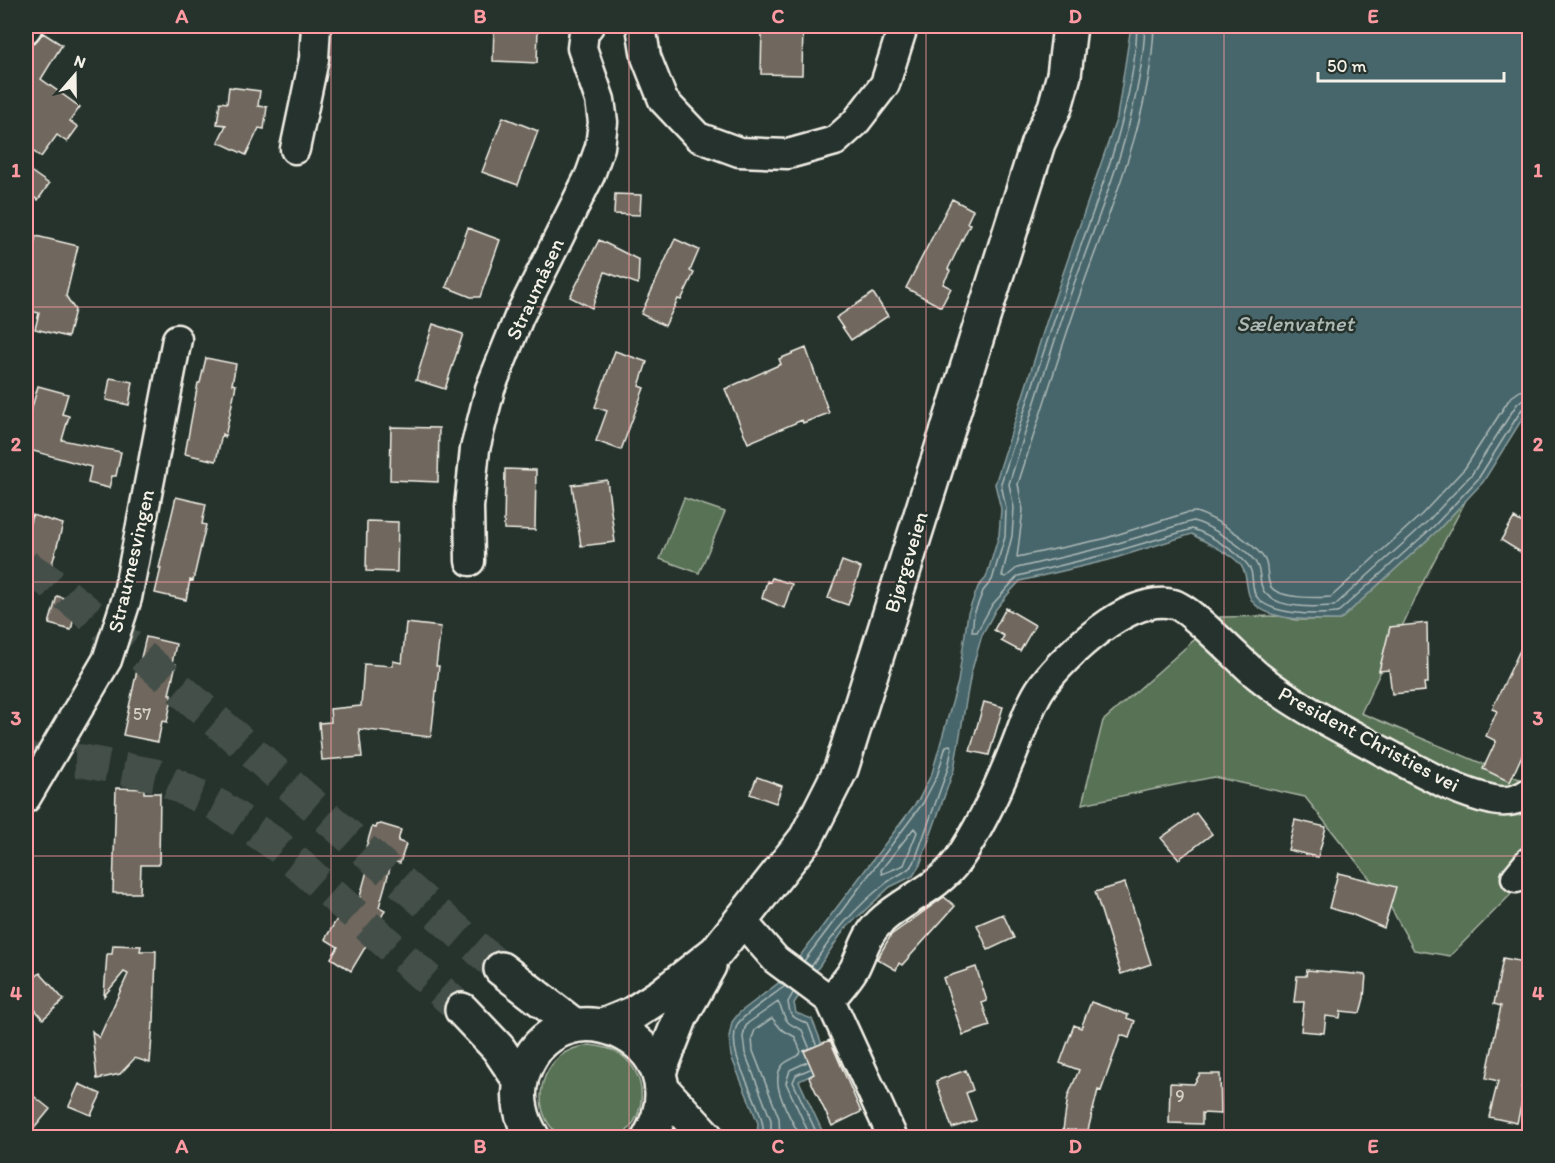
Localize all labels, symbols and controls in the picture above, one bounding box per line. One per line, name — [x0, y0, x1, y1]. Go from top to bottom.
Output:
text: A — [175, 4, 189, 28]
text: B — [474, 4, 487, 28]
text: C — [772, 4, 785, 28]
text: D — [1068, 4, 1082, 28]
text: E — [1367, 4, 1379, 28]
north arrow — [45, 45, 105, 105]
scale bar — [1318, 45, 1504, 83]
text: N — [72, 51, 88, 72]
text: 50 m — [1327, 55, 1367, 77]
text: 1 — [11, 158, 21, 182]
text: 1 — [1533, 158, 1543, 182]
street label: Straumåsen — [500, 234, 569, 344]
water label: Sælenvatnet — [1236, 310, 1355, 337]
text: 2 — [11, 432, 22, 456]
text: 2 — [1533, 432, 1544, 456]
street label: Straumesvingen — [102, 487, 159, 635]
street label: Bjørgeveien — [878, 508, 933, 615]
street label: President Christies vei — [1274, 680, 1464, 797]
house number: 57 — [133, 703, 151, 725]
text: 3 — [11, 706, 22, 730]
text: 3 — [1533, 706, 1544, 730]
text: 4 — [10, 981, 22, 1005]
text: 4 — [1532, 981, 1544, 1005]
house number: 9 — [1175, 1085, 1185, 1107]
text: A — [175, 1134, 189, 1158]
text: B — [474, 1134, 487, 1158]
text: C — [772, 1134, 785, 1158]
text: D — [1068, 1134, 1082, 1158]
text: E — [1367, 1134, 1379, 1158]

